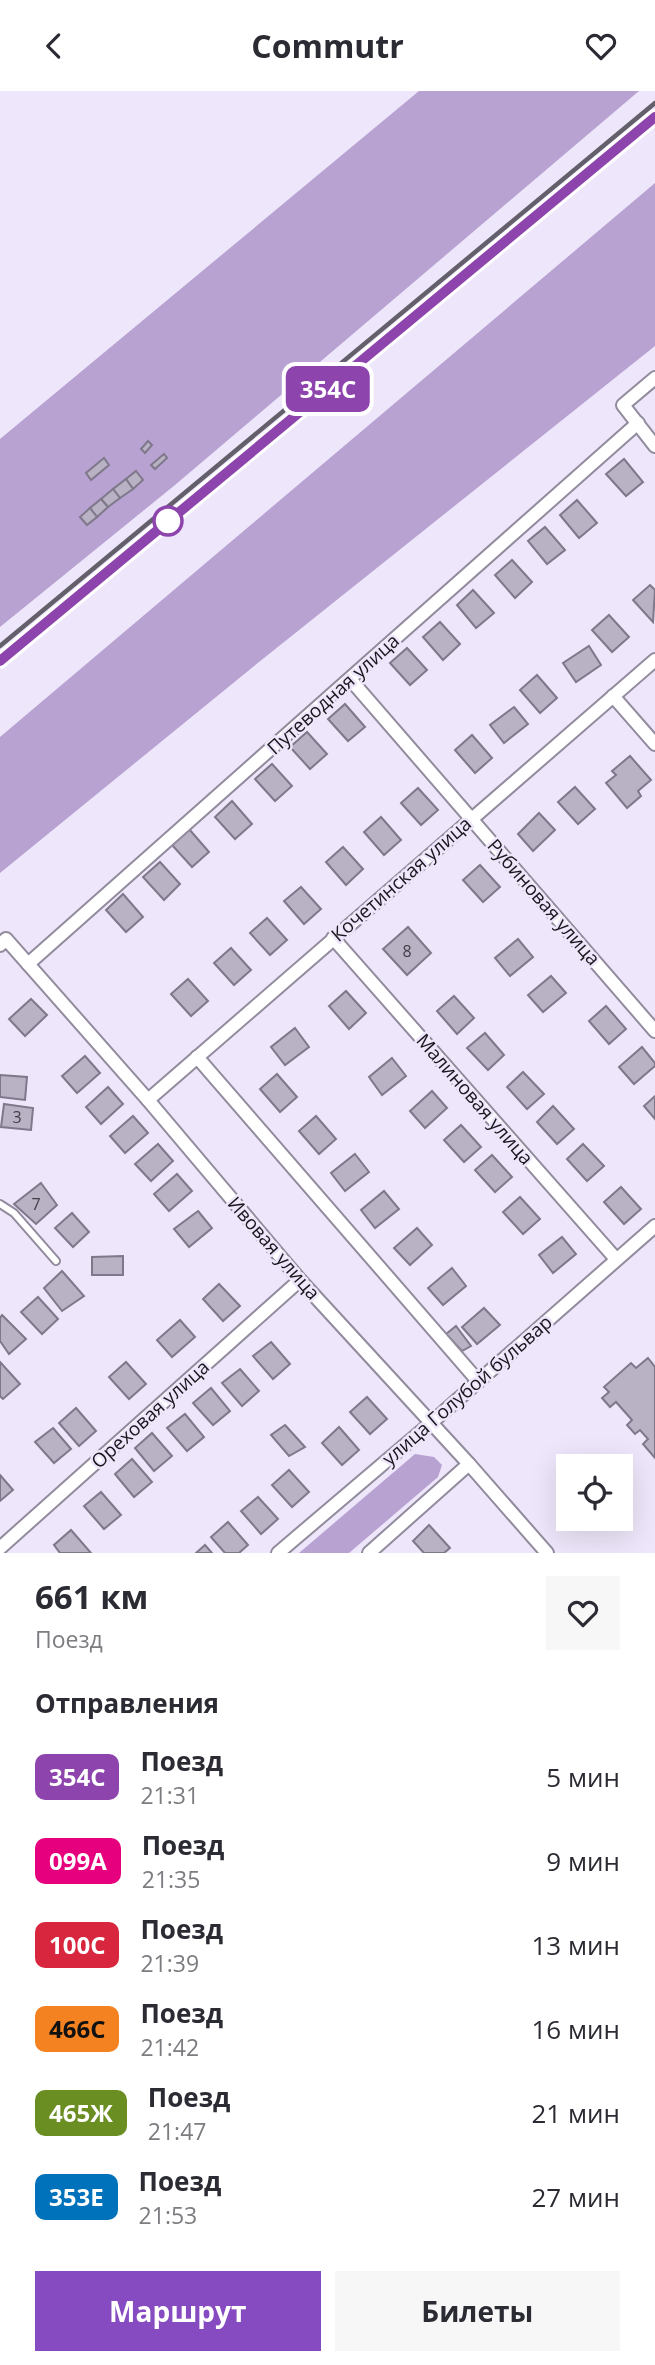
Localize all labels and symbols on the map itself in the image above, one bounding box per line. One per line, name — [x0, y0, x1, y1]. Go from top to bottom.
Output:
line badge: 354С — [279, 366, 377, 412]
unlabelled marker — [153, 506, 183, 536]
street label: Путеводная улица — [261, 628, 405, 760]
street label: Кочетинская улица — [325, 811, 477, 947]
street label: Рубиновая улица — [482, 833, 606, 971]
house number: 8 — [402, 940, 412, 962]
street label: Малиновая улица — [411, 1028, 539, 1170]
house number: 3 — [12, 1106, 22, 1128]
street label: Ивовая улица — [222, 1191, 326, 1305]
house number: 7 — [31, 1193, 41, 1215]
street label: улица Голубой бульвар — [376, 1309, 558, 1471]
street label: Ореховая улица — [85, 1354, 215, 1474]

